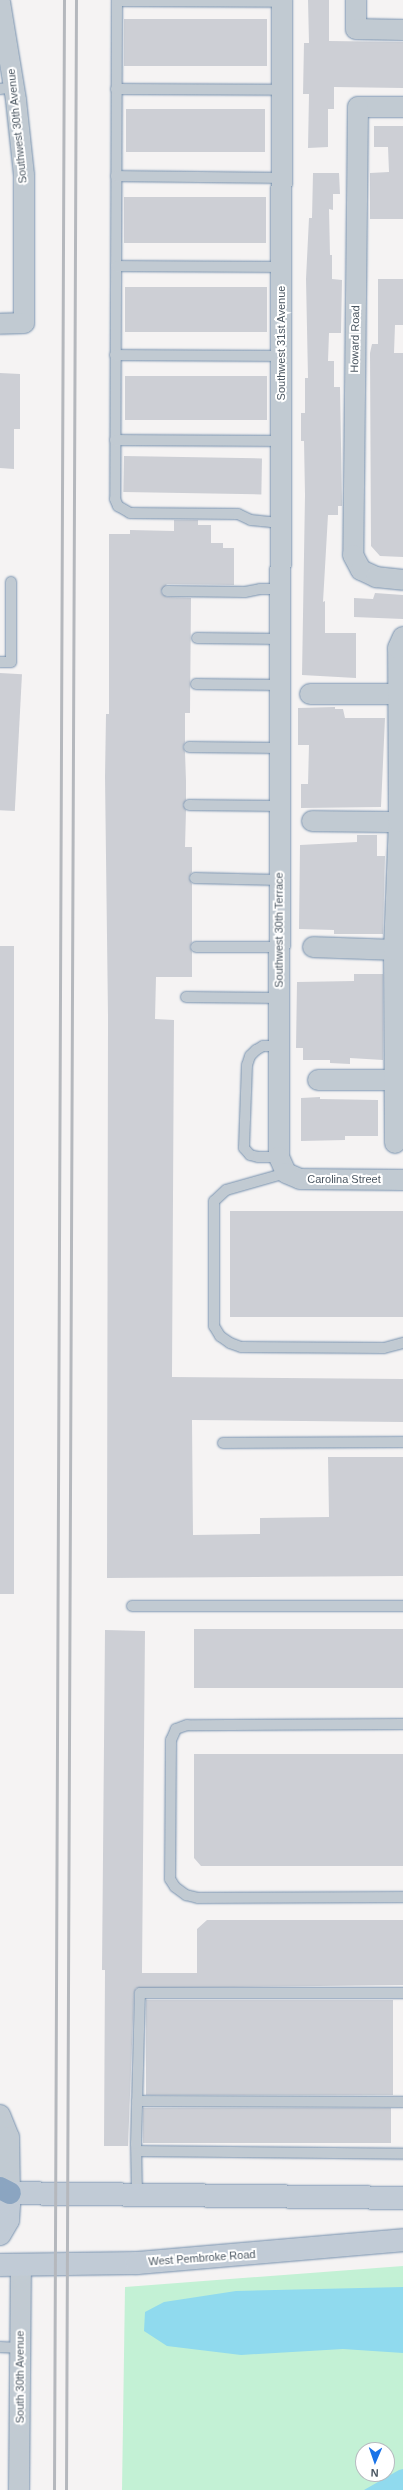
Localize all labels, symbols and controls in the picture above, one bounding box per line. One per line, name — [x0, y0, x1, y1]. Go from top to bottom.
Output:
street label: Southwest 30th Avenue — [4, 68, 30, 184]
street label: Southwest 31st Avenue — [274, 285, 288, 401]
street label: Howard Road — [348, 305, 362, 373]
street label: Southwest 30th Terrace — [272, 872, 286, 988]
street label: Carolina Street — [307, 1172, 381, 1186]
street label: West Pembroke Road — [148, 2248, 256, 2268]
street label: South 30th Avenue — [13, 2330, 27, 2424]
north arrow — [355, 2442, 395, 2482]
text: N — [370, 2467, 379, 2479]

